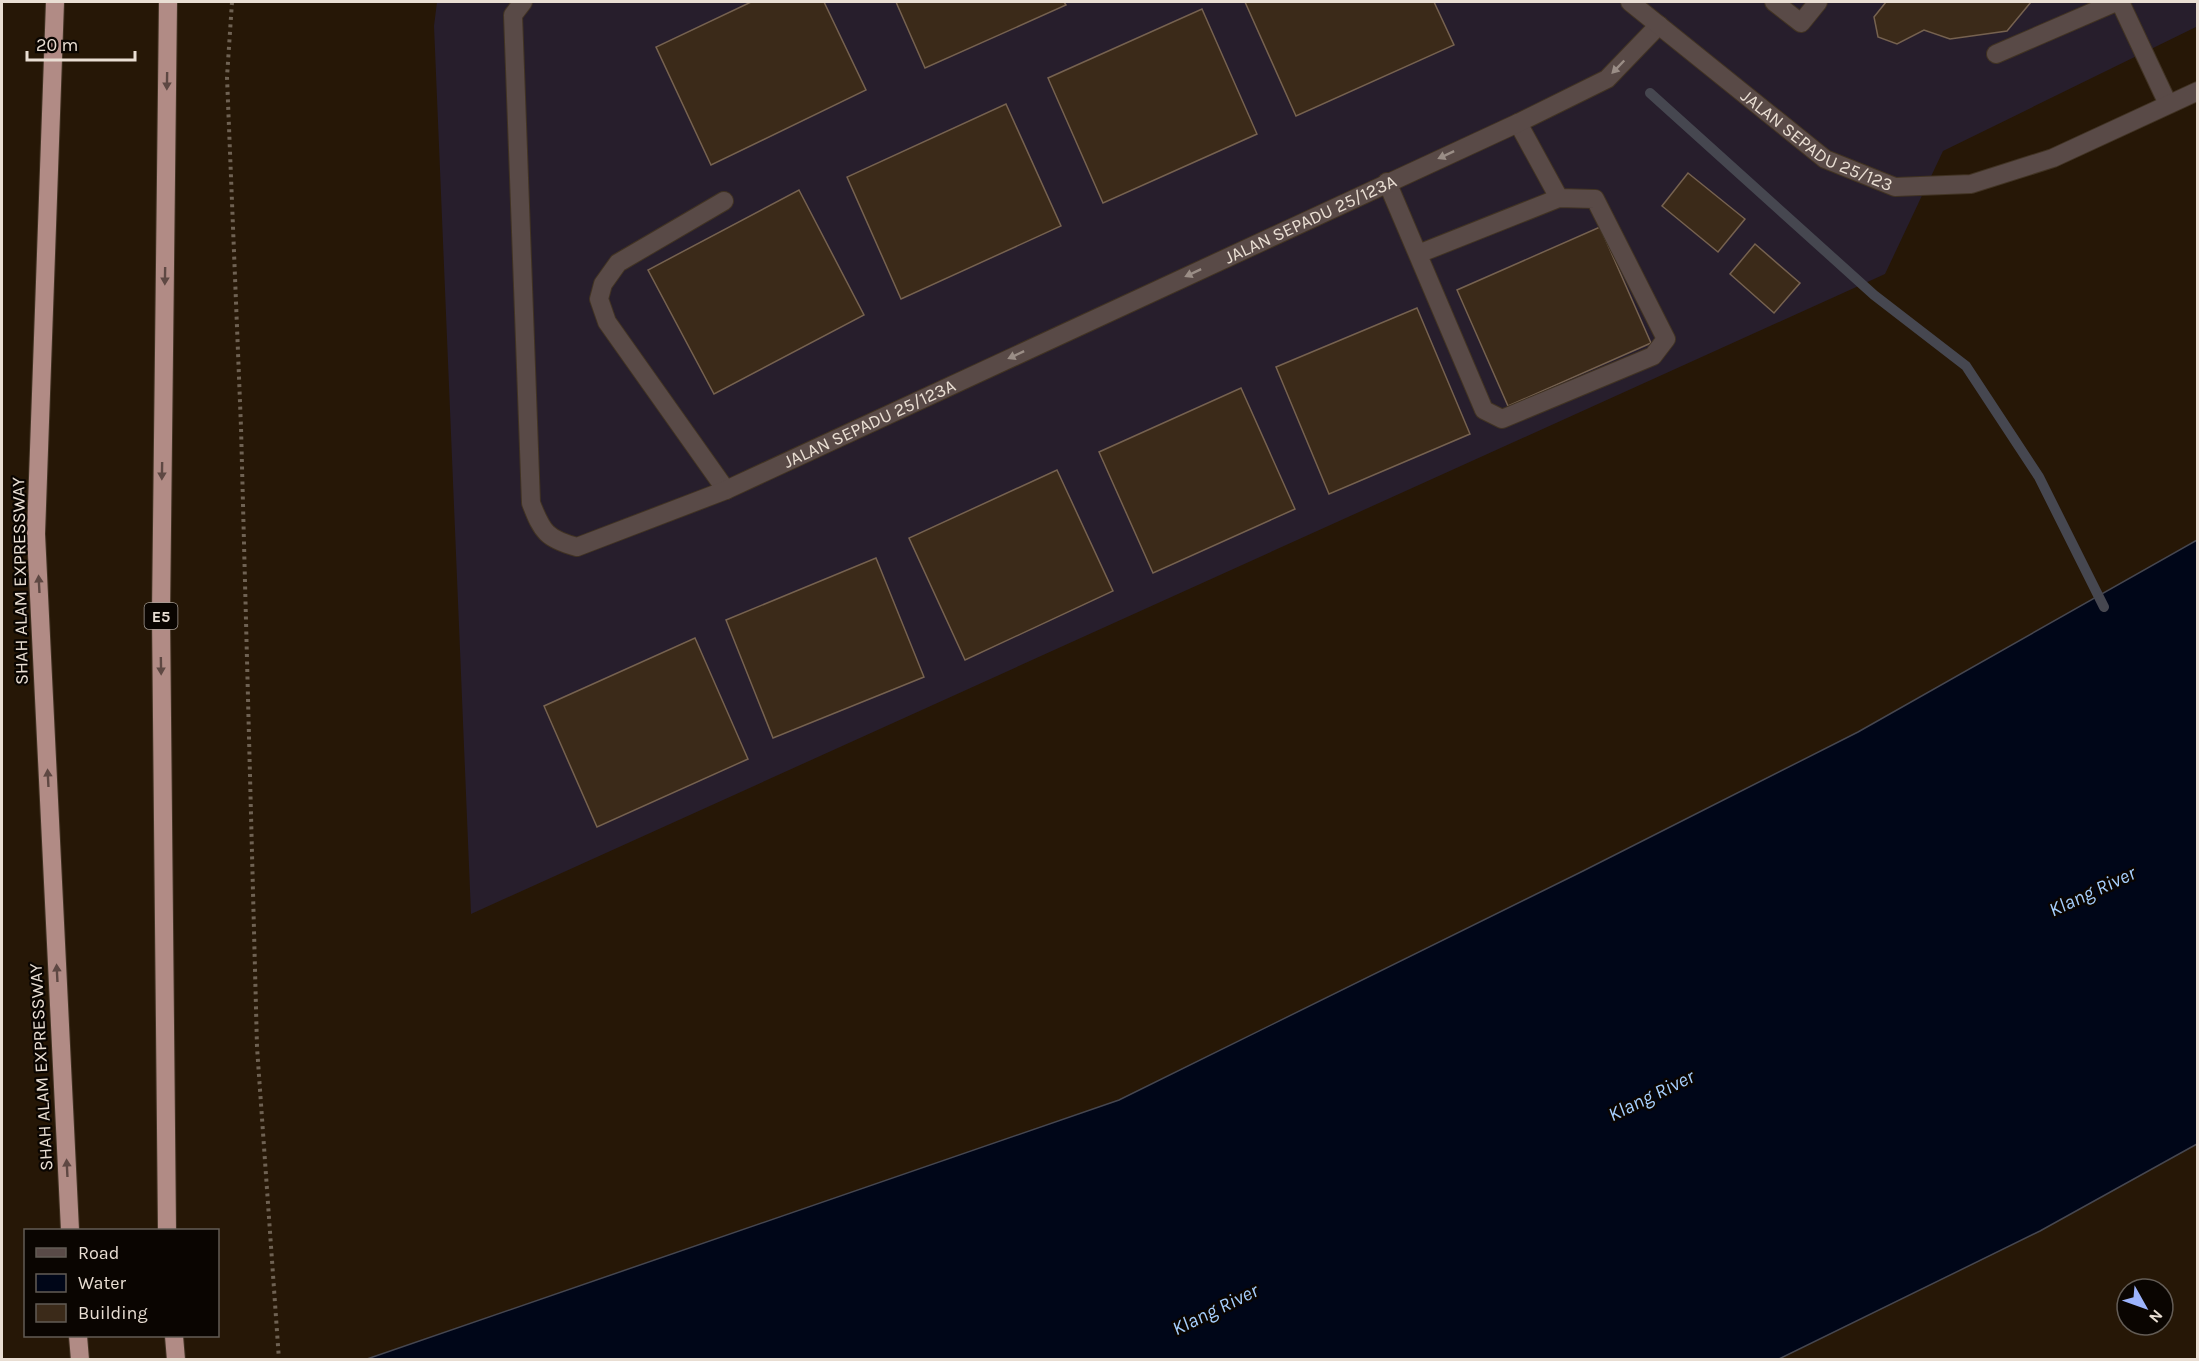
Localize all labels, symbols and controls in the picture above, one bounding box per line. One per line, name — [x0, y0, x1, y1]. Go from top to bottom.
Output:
scale bar — [27, 24, 135, 62]
text: 20 m — [36, 34, 78, 56]
one-way arrow — [1612, 59, 1626, 73]
one-way arrow — [162, 71, 172, 90]
street label: JALAN SEPADU 25/123 — [1736, 85, 1896, 196]
one-way arrow — [1437, 151, 1454, 160]
street label: JALAN SEPADU 25/123A — [1221, 170, 1400, 269]
one-way arrow — [160, 266, 170, 285]
one-way arrow — [1184, 268, 1201, 277]
one-way arrow — [1007, 351, 1024, 360]
street label: JALAN SEPADU 25/123A — [780, 374, 959, 473]
one-way arrow — [158, 461, 167, 480]
street label: SHAH ALAM EXPRESSWAY — [7, 477, 33, 685]
one-way arrow — [34, 574, 43, 593]
road number: E5 — [144, 603, 178, 629]
one-way arrow — [156, 656, 166, 675]
one-way arrow — [43, 769, 52, 788]
water label: Klang River — [2045, 861, 2140, 922]
street label: SHAH ALAM EXPRESSWAY — [25, 962, 57, 1171]
one-way arrow — [53, 964, 62, 983]
water label: Klang River — [1604, 1064, 1699, 1126]
one-way arrow — [62, 1159, 71, 1178]
legend — [24, 1229, 219, 1337]
text: Road — [78, 1242, 119, 1264]
text: Water — [78, 1272, 126, 1294]
north arrow — [2115, 1277, 2175, 1337]
water label: Klang River — [1168, 1278, 1263, 1340]
text: Building — [78, 1302, 148, 1324]
text: N — [2145, 1306, 2167, 1327]

